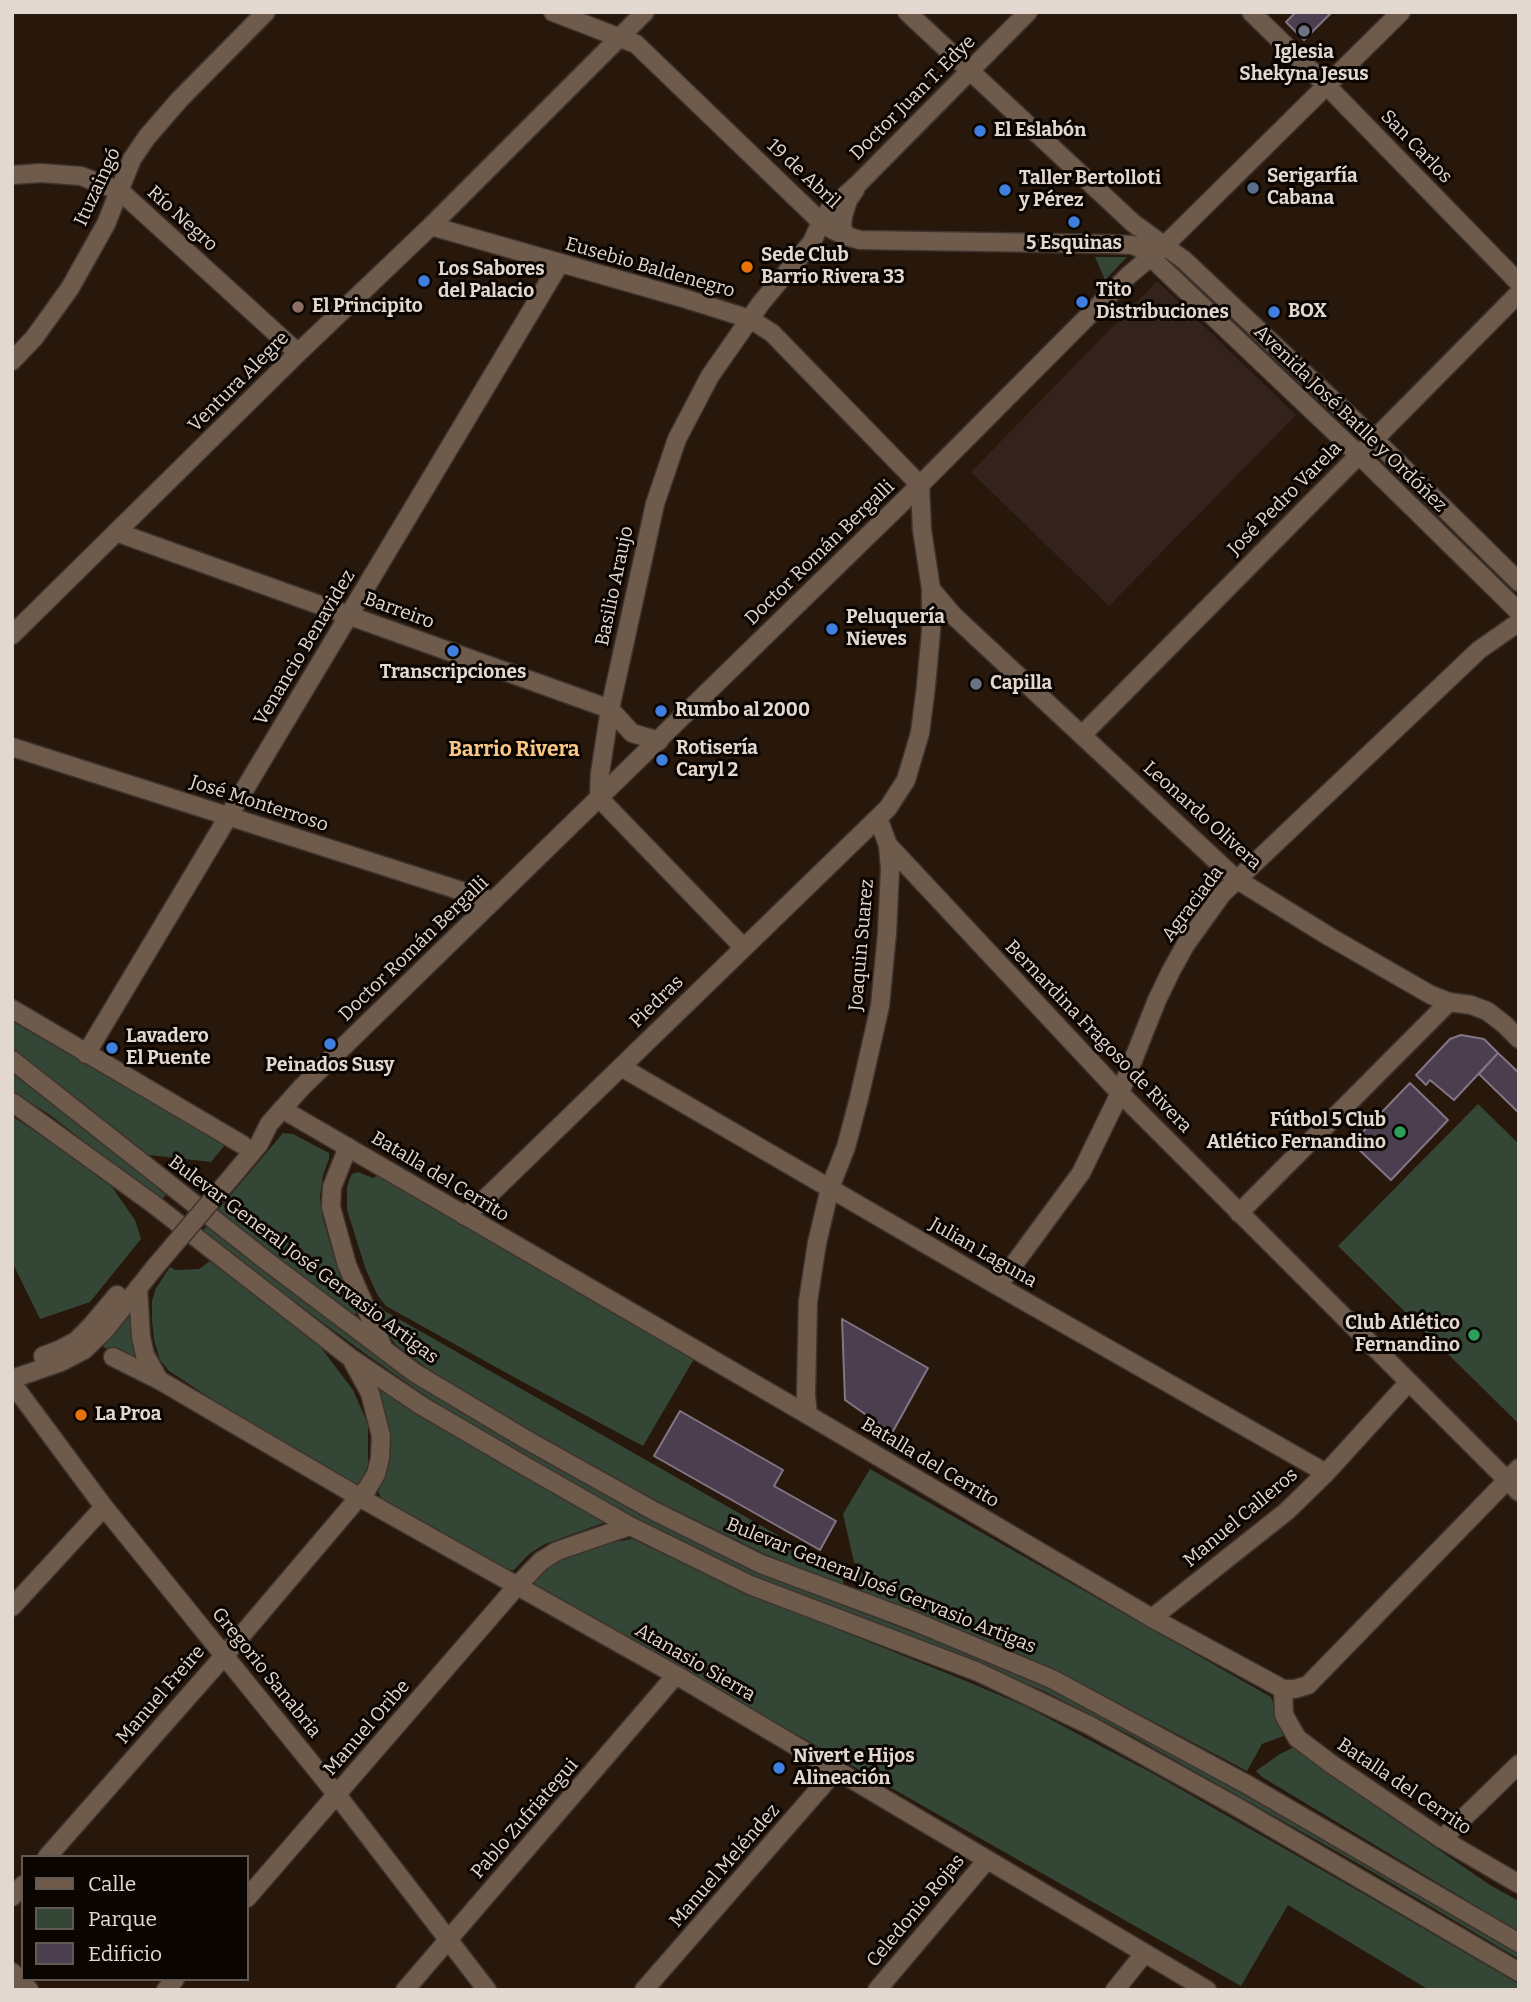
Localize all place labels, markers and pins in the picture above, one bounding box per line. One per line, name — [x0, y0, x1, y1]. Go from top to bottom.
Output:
marker: Iglesia Shekyna Jesus — [1296, 23, 1312, 39]
place label: Iglesia Shekyna Jesus — [1239, 42, 1369, 86]
place label: El Eslabón — [994, 120, 1086, 142]
marker: El Eslabón — [972, 123, 988, 139]
place label: Serigarfía Cabana — [1267, 166, 1358, 210]
place label: Taller Bertolloti y Pérez — [1019, 168, 1161, 212]
marker: Serigarfía Cabana — [1245, 180, 1261, 196]
marker: Taller Bertolloti y Pérez — [997, 182, 1013, 198]
marker: 5 Esquinas — [1066, 214, 1082, 230]
place label: 5 Esquinas — [1026, 233, 1122, 255]
place label: Sede Club Barrio Rivera 33 — [761, 245, 905, 289]
place label: Los Sabores del Palacio — [438, 259, 545, 303]
marker: Sede Club Barrio Rivera 33 — [739, 259, 755, 275]
marker: Los Sabores del Palacio — [416, 273, 432, 289]
place label: Tito Distribuciones — [1096, 280, 1229, 324]
marker: Tito Distribuciones — [1074, 294, 1090, 310]
place label: El Principito — [312, 296, 423, 318]
marker: El Principito — [290, 299, 306, 315]
place label: BOX — [1288, 301, 1327, 323]
marker: BOX — [1266, 304, 1282, 320]
place label: Peluquería Nieves — [846, 607, 945, 651]
marker: Peluquería Nieves — [824, 621, 840, 637]
marker: Transcripciones — [445, 643, 461, 659]
place label: Transcripciones — [380, 662, 526, 684]
place label: Capilla — [990, 673, 1052, 695]
marker: Capilla — [968, 676, 984, 692]
place label: Rumbo al 2000 — [675, 700, 810, 722]
marker: Rumbo al 2000 — [653, 703, 669, 719]
place label: Rotisería Caryl 2 — [676, 738, 758, 782]
marker: Rotisería Caryl 2 — [654, 752, 670, 768]
place label: Lavadero El Puente — [126, 1026, 211, 1070]
marker: Peinados Susy — [322, 1036, 338, 1052]
marker: Lavadero El Puente — [104, 1040, 120, 1056]
place label: Peinados Susy — [266, 1055, 394, 1077]
place label: Fútbol 5 Club Atlético Fernandino — [1207, 1110, 1386, 1154]
marker: Fútbol 5 Club Atlético Fernandino — [1392, 1124, 1408, 1140]
place label: Club Atlético Fernandino — [1345, 1313, 1460, 1357]
marker: Club Atlético Fernandino — [1466, 1327, 1482, 1343]
place label: La Proa — [95, 1404, 161, 1426]
marker: La Proa — [73, 1407, 89, 1423]
place label: Nivert e Hijos Alineación — [793, 1746, 915, 1790]
marker: Nivert e Hijos Alineación — [771, 1760, 787, 1776]

